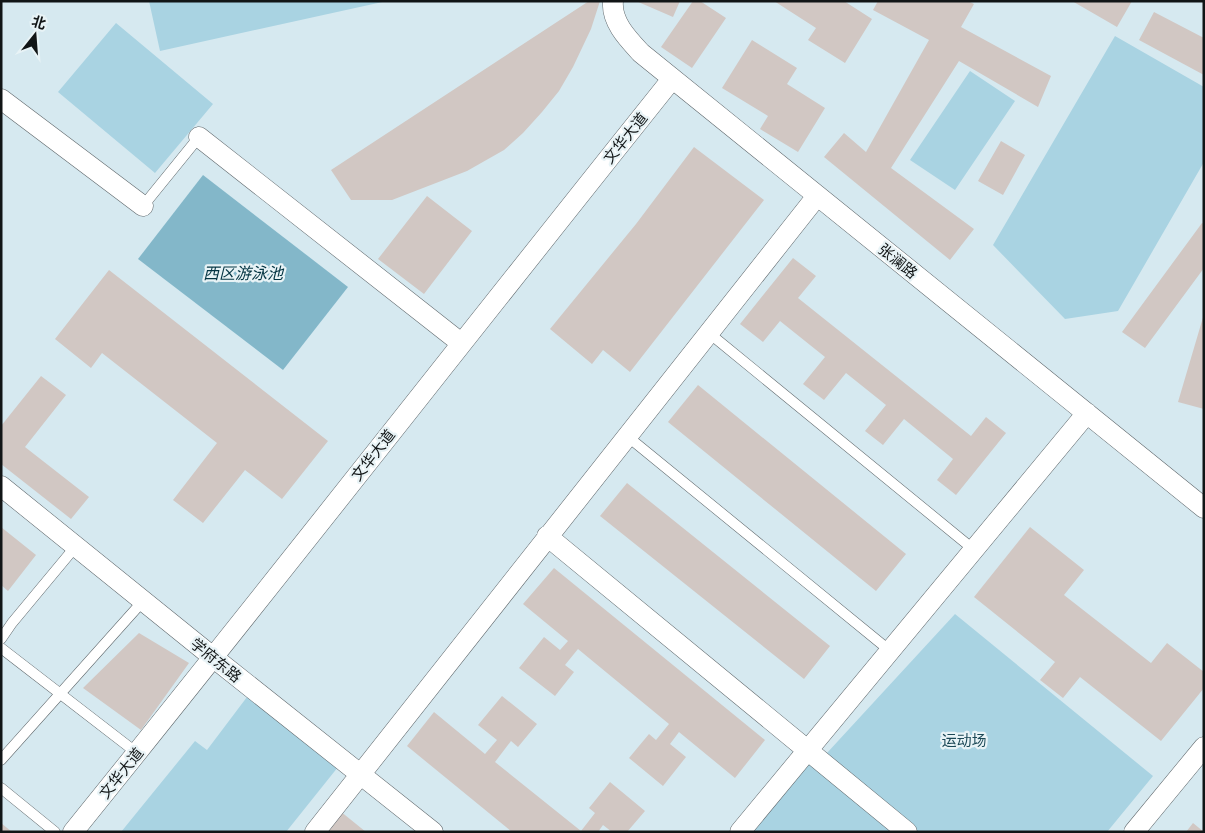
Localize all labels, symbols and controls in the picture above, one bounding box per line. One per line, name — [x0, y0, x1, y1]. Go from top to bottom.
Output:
north arrow — [10, 10, 60, 60]
text: 北 — [29, 12, 48, 33]
street label: 文华大道 — [599, 109, 651, 167]
street label: 张澜路 — [875, 239, 921, 283]
water label: 西区游泳池 — [203, 263, 285, 283]
street label: 文华大道 — [347, 426, 399, 484]
street label: 学府东路 — [187, 634, 245, 686]
park label: 运动场 — [941, 731, 987, 750]
street label: 文华大道 — [95, 744, 147, 802]

